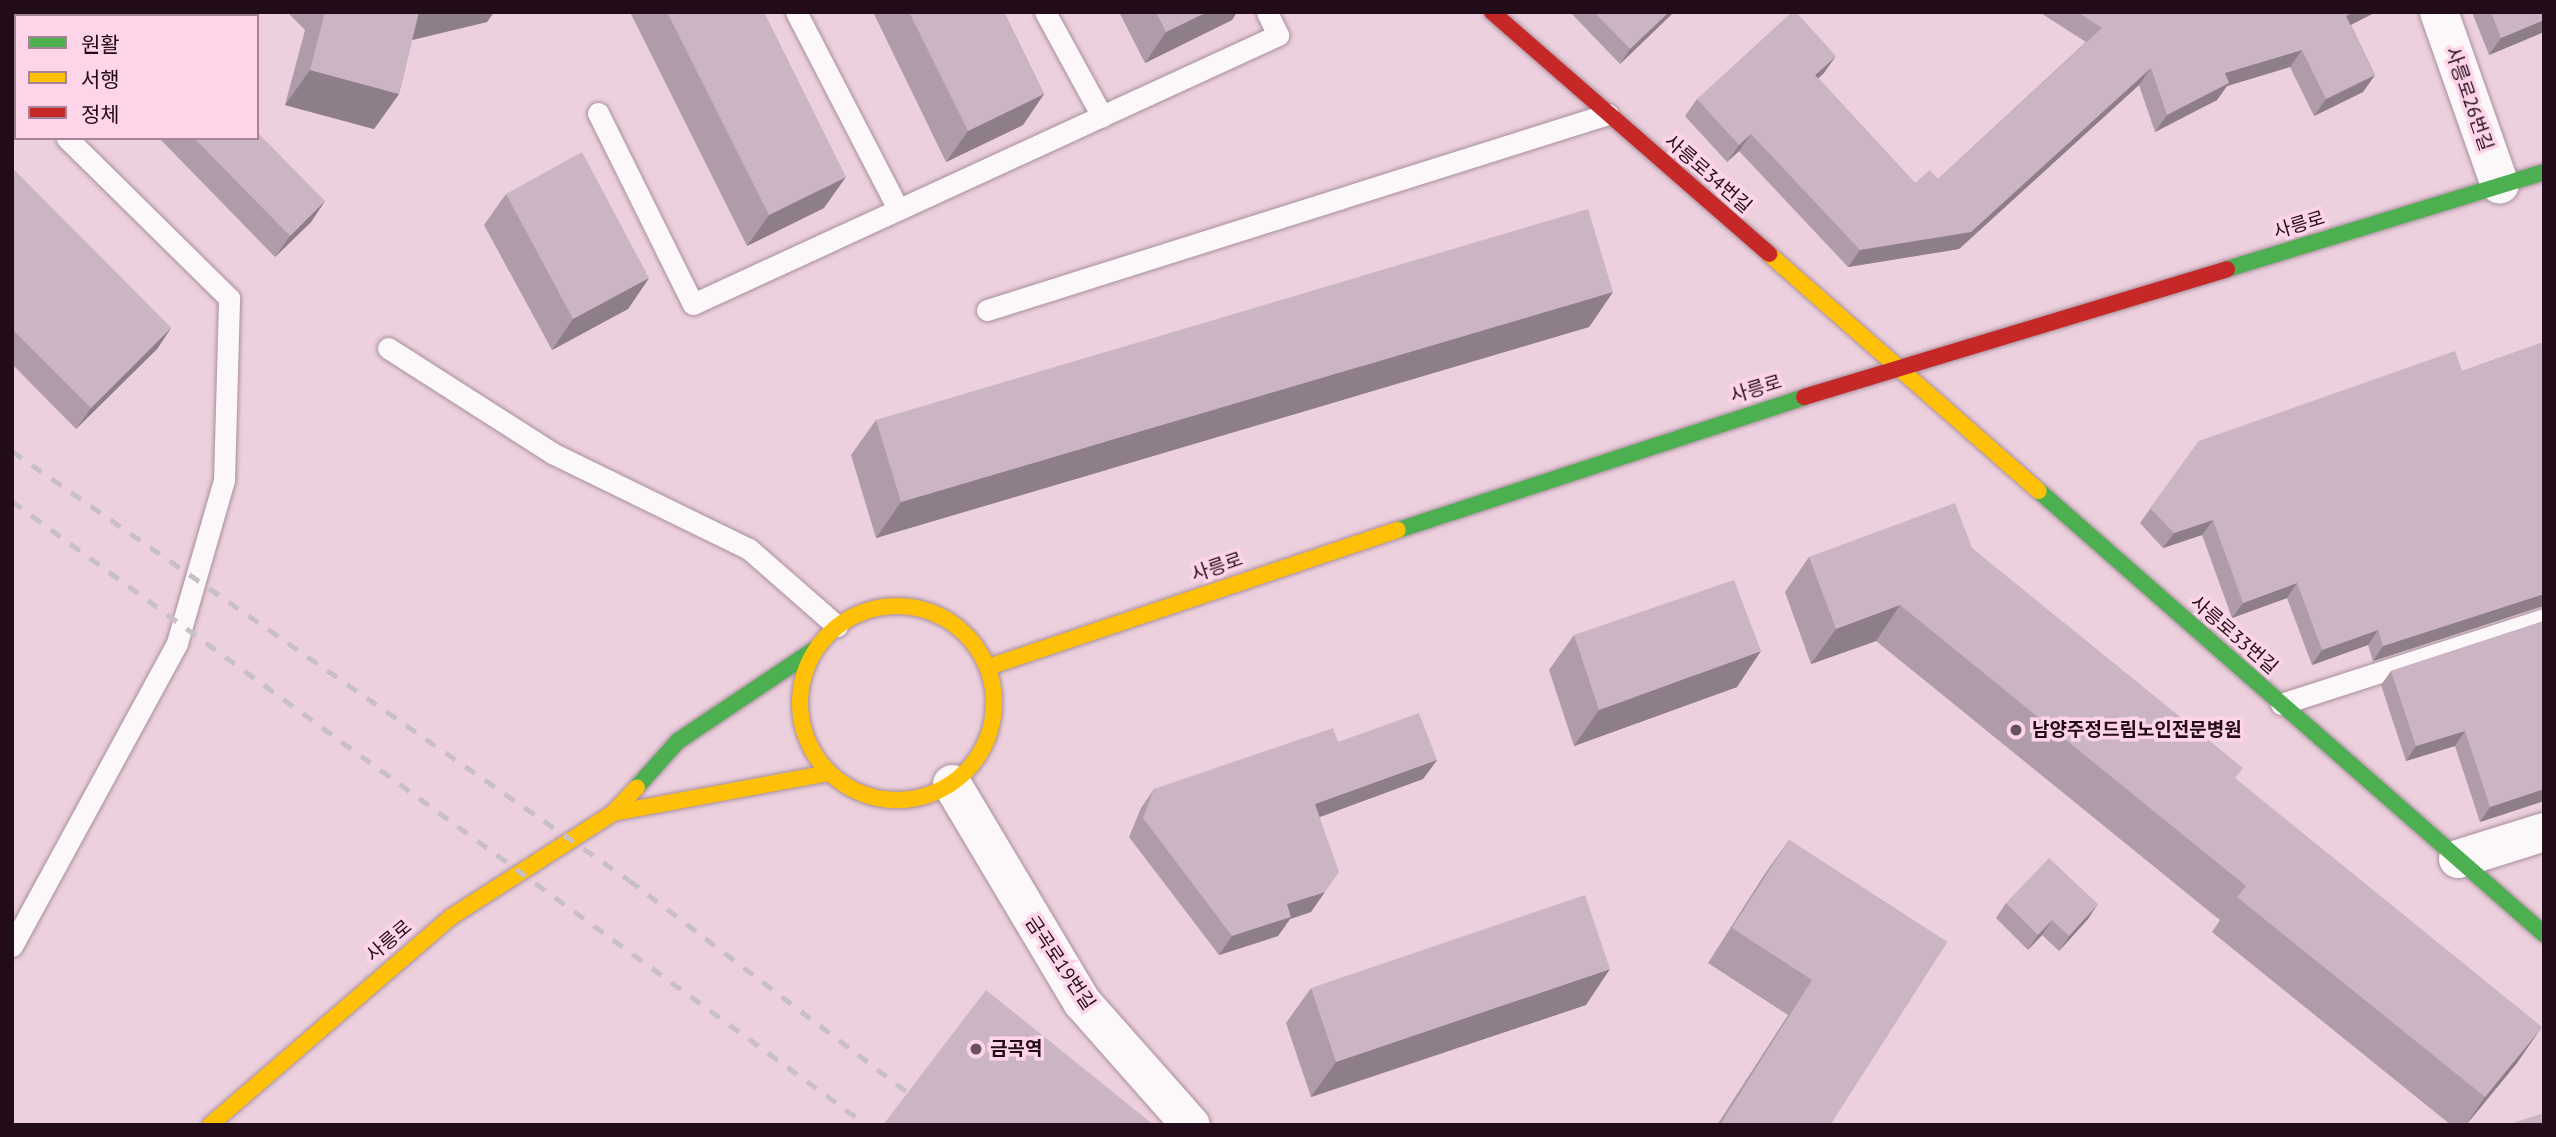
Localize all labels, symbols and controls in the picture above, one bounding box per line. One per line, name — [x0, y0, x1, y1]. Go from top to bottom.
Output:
legend — [14, 14, 259, 140]
text: 원활 — [81, 31, 120, 58]
street label: 사릉로26번길 — [2441, 44, 2497, 154]
text: 서행 — [81, 66, 120, 93]
text: 정체 — [81, 101, 120, 128]
street label: 사릉로34번길 — [1660, 130, 1756, 218]
street label: 사릉로 — [2271, 206, 2327, 244]
street label: 사릉로 — [1728, 370, 1784, 408]
street label: 사릉로 — [1188, 548, 1246, 586]
street label: 사릉로33번길 — [2186, 591, 2282, 679]
place label: 남양주정드림노인전문병원 — [2032, 719, 2242, 741]
marker: 남양주정드림노인전문병원 — [2006, 720, 2026, 740]
street label: 금곡로19번길 — [1020, 912, 1100, 1014]
street label: 사릉로 — [362, 915, 416, 967]
place label: 금곡역 — [990, 1038, 1042, 1060]
marker: 금곡역 — [968, 1041, 984, 1057]

